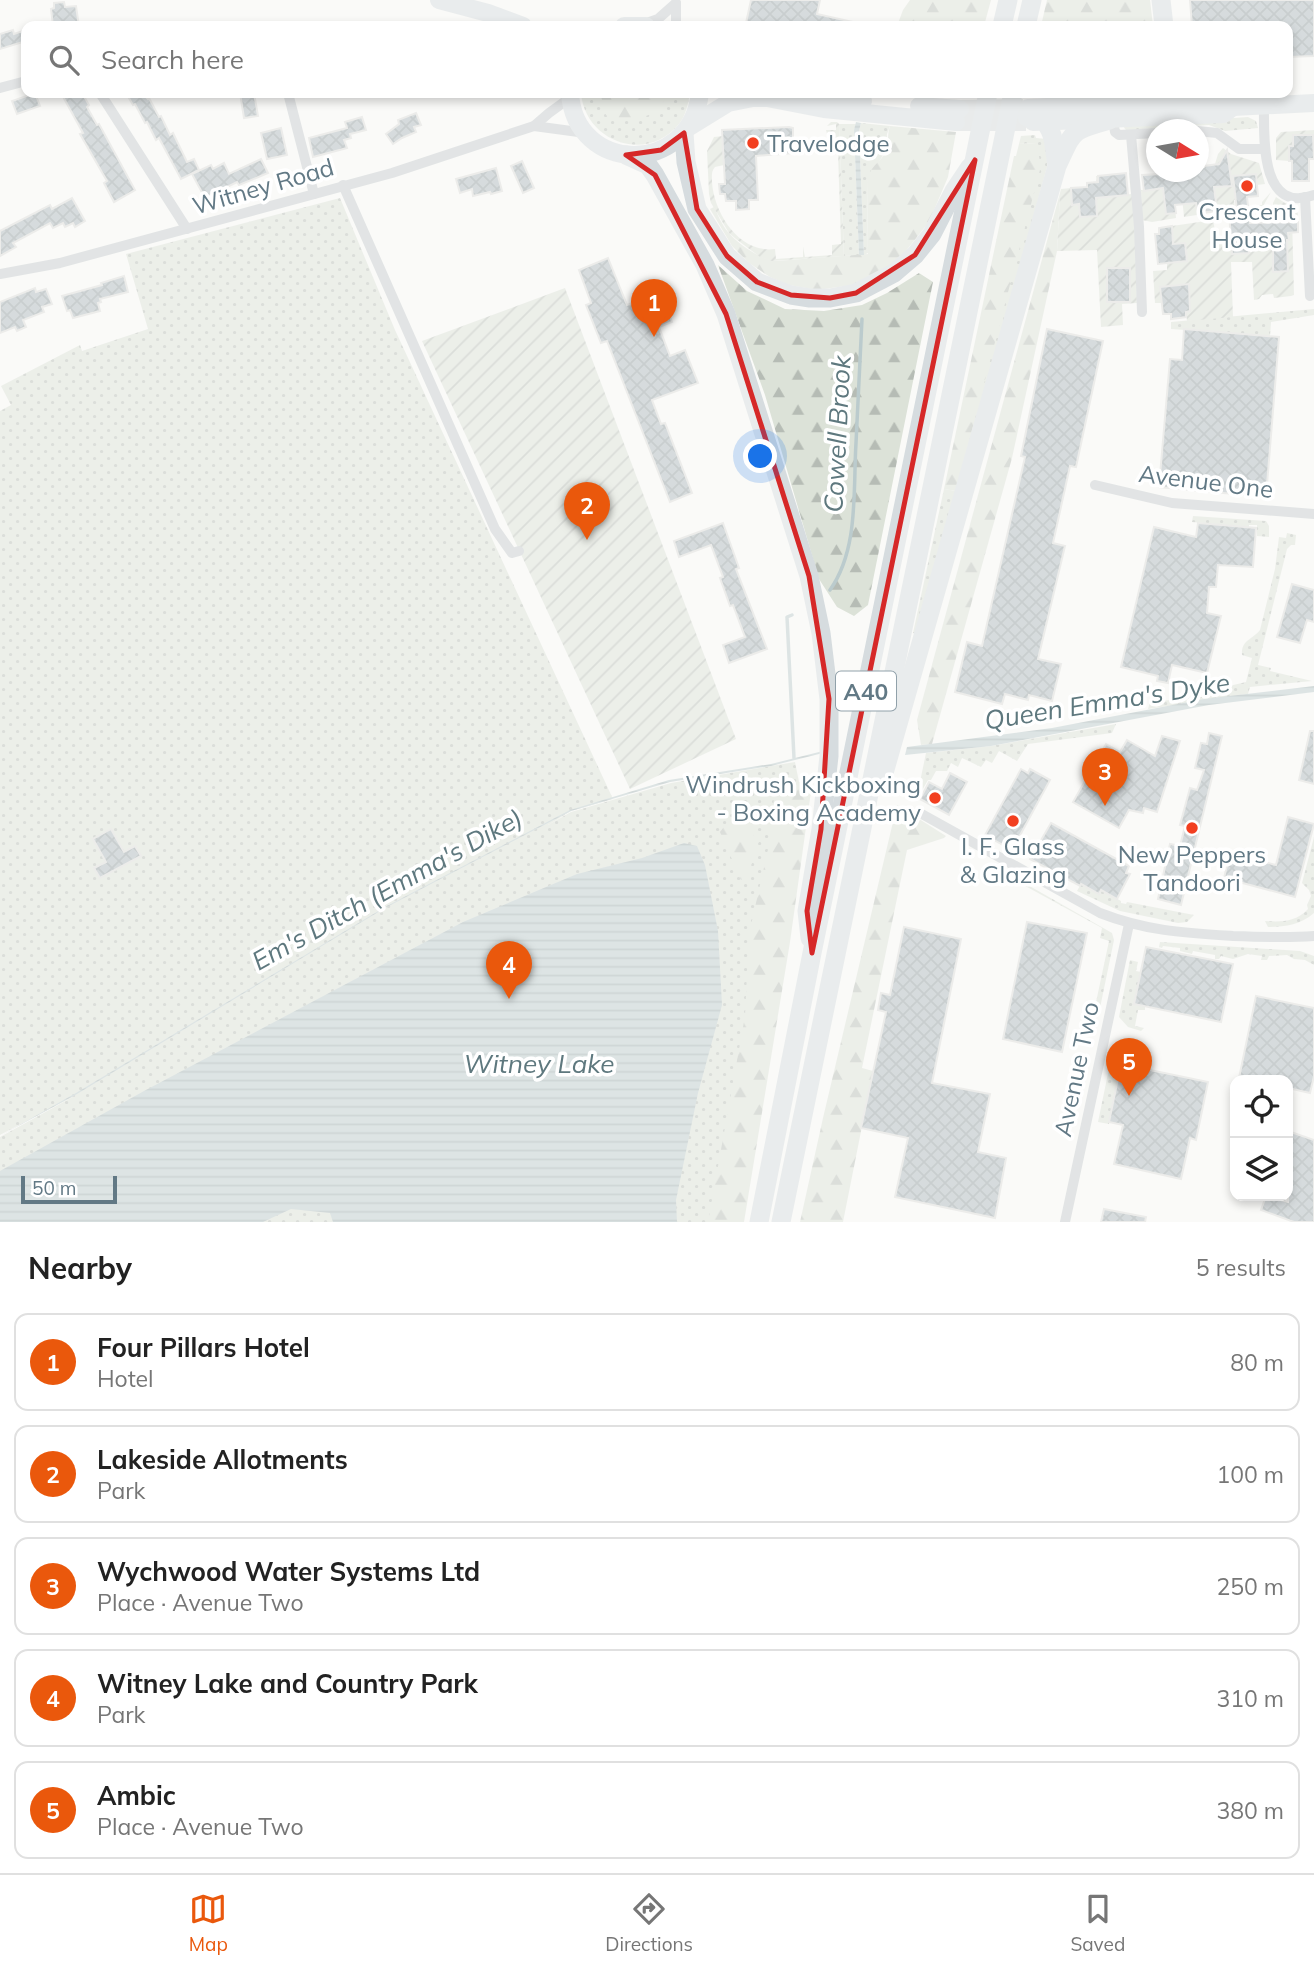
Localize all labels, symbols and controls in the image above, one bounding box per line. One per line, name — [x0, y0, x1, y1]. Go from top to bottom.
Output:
search box — [21, 21, 1293, 98]
icon: search — [45, 41, 83, 79]
text: Search here — [101, 43, 244, 76]
north arrow — [1146, 119, 1209, 182]
place label: Travelodge — [767, 128, 890, 158]
marker: Travelodge — [745, 135, 761, 151]
street label: Witney Road — [189, 152, 337, 220]
marker: Crescent House — [1239, 178, 1255, 194]
place label: Crescent House — [1198, 196, 1296, 254]
pin: 1 — [631, 279, 677, 337]
water label: Cowell Brook — [816, 354, 858, 513]
your location — [743, 439, 777, 473]
street label: Avenue One — [1137, 458, 1275, 504]
pin: 2 — [564, 482, 610, 540]
water label: Queen Emma's Dyke — [982, 665, 1232, 737]
road number: A40 — [836, 671, 896, 710]
pin: 3 — [1082, 748, 1128, 806]
place label: Windrush Kickboxing - Boxing Academy — [685, 769, 921, 827]
marker: Windrush Kickboxing - Boxing Academy — [927, 790, 943, 806]
water label: Em's Ditch (Emma's Dike) — [246, 801, 528, 977]
marker: I. F. Glass & Glazing — [1005, 813, 1021, 829]
marker: New Peppers Tandoori — [1184, 820, 1200, 836]
place label: I. F. Glass & Glazing — [960, 831, 1066, 889]
place label: New Peppers Tandoori — [1118, 839, 1266, 897]
pin: 4 — [486, 941, 532, 999]
street label: Avenue Two — [1047, 999, 1105, 1139]
pin: 5 — [1106, 1038, 1152, 1096]
water label: Witney Lake — [464, 1047, 614, 1080]
map controls — [1230, 1075, 1293, 1201]
button: locate — [1230, 1075, 1293, 1138]
button: layers — [1230, 1138, 1293, 1201]
scale bar — [21, 1173, 117, 1205]
text: 50 m — [32, 1176, 76, 1200]
text: Nearby — [28, 1249, 132, 1287]
text: 5 results — [1196, 1253, 1286, 1282]
text: Four Pillars Hotel — [97, 1331, 310, 1364]
text: 1 — [46, 1348, 60, 1377]
text: 80 m — [1230, 1348, 1284, 1377]
text: Hotel — [97, 1364, 154, 1393]
text: Lakeside Allotments — [97, 1443, 348, 1476]
text: 2 — [46, 1460, 60, 1489]
text: 100 m — [1216, 1460, 1284, 1489]
text: Park — [97, 1476, 145, 1505]
text: Wychwood Water Systems Ltd — [97, 1555, 480, 1588]
text: 3 — [46, 1572, 60, 1601]
text: 250 m — [1216, 1572, 1284, 1601]
text: Place · Avenue Two — [97, 1588, 304, 1617]
text: Witney Lake and Country Park — [97, 1667, 478, 1700]
text: 4 — [46, 1684, 60, 1713]
text: 310 m — [1216, 1684, 1284, 1713]
text: Park — [97, 1700, 145, 1729]
text: Ambic — [97, 1779, 176, 1812]
text: 5 — [46, 1796, 60, 1825]
text: 380 m — [1216, 1796, 1284, 1825]
text: Place · Avenue Two — [97, 1812, 304, 1841]
tab: Map — [189, 1890, 228, 1956]
tab: Directions — [605, 1890, 693, 1956]
tab: Saved — [1070, 1890, 1125, 1956]

